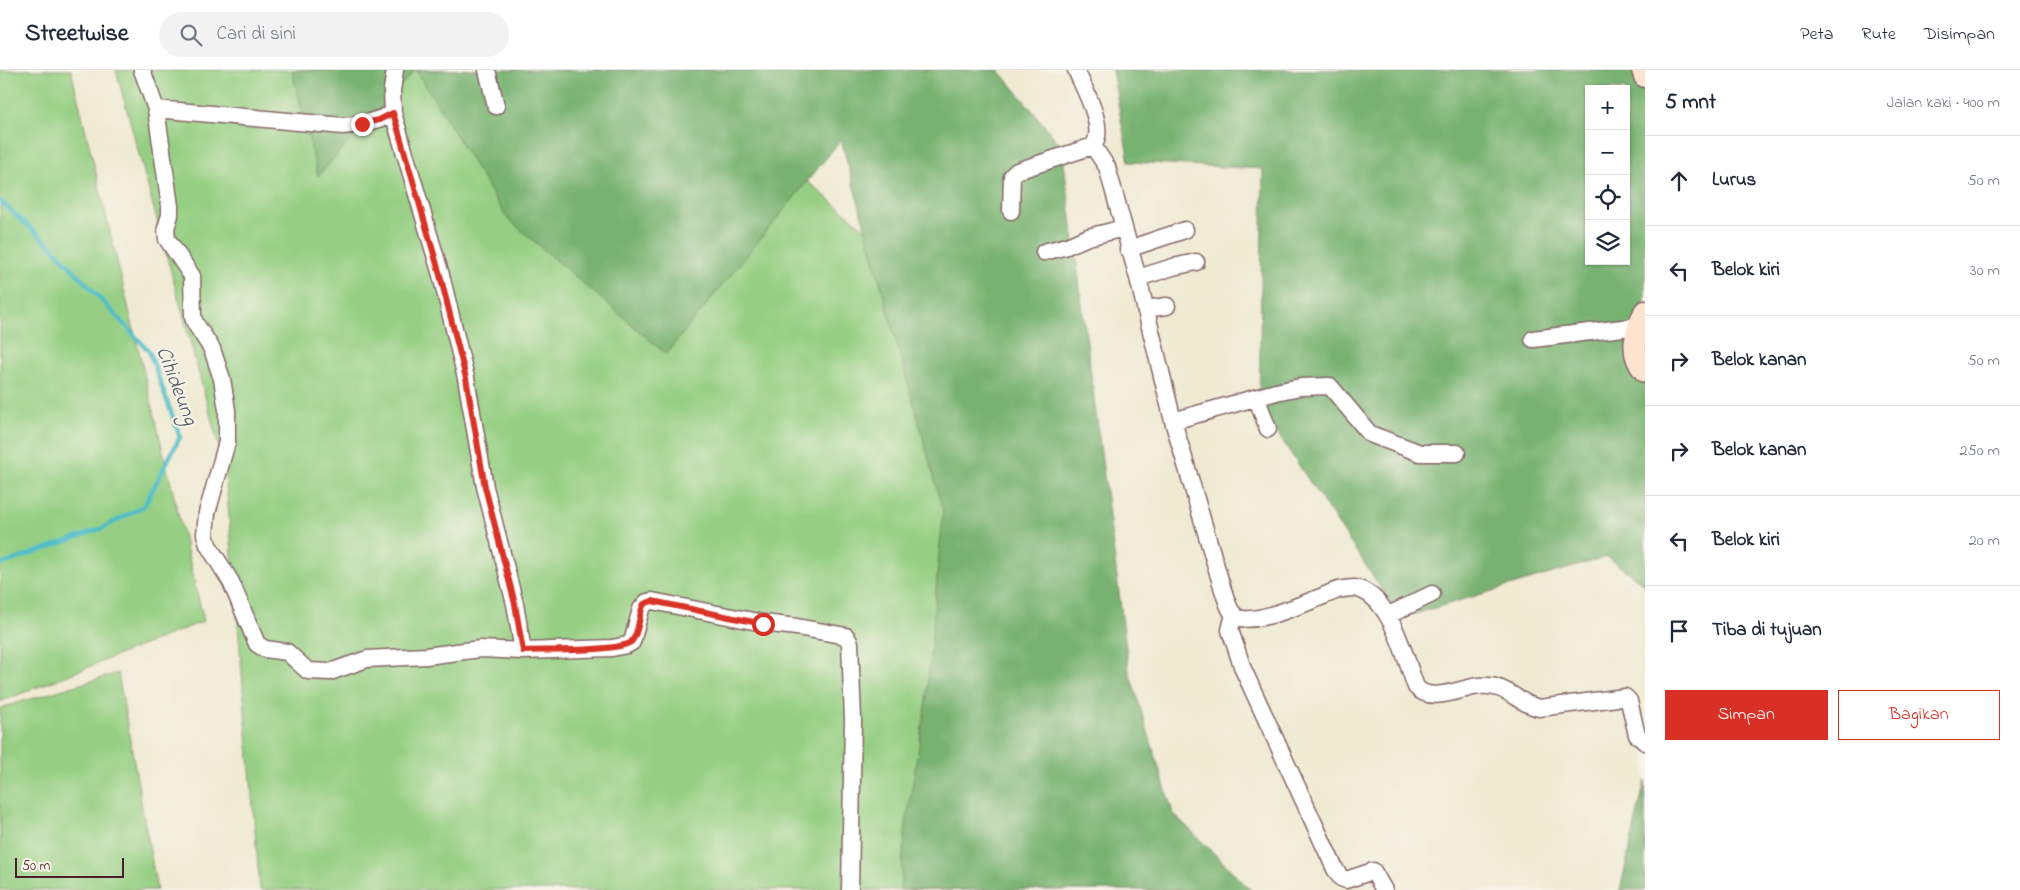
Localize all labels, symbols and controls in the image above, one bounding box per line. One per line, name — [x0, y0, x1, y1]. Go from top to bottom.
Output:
search box — [159, 12, 509, 57]
text: Streetwise — [25, 17, 129, 52]
icon: search — [177, 21, 205, 49]
text: Cari di sini — [217, 21, 296, 48]
text: Peta — [1800, 22, 1833, 48]
text: Rute — [1861, 22, 1896, 48]
text: Disimpan — [1924, 22, 1995, 48]
map controls — [1585, 85, 1630, 265]
button: + — [1585, 85, 1630, 130]
text: 5 mnt — [1665, 88, 1716, 118]
text: Jalan kaki · 400 m — [1887, 91, 2000, 115]
route end — [351, 113, 374, 136]
button: − — [1585, 130, 1630, 175]
icon: ahead — [1665, 167, 1693, 195]
text: Lurus — [1712, 167, 1756, 194]
text: 50 m — [1968, 169, 2000, 193]
button: locate — [1585, 175, 1630, 220]
button: layers — [1585, 220, 1630, 265]
icon: left — [1665, 257, 1693, 285]
text: Belok kiri — [1712, 257, 1780, 284]
text: 30 m — [1970, 259, 2000, 283]
water label: Cihideung — [146, 342, 205, 431]
icon: right — [1665, 347, 1693, 375]
text: Belok kanan — [1712, 347, 1806, 374]
text: 50 m — [1968, 349, 2000, 373]
icon: right — [1665, 437, 1693, 465]
text: Belok kanan — [1712, 437, 1806, 464]
text: 250 m — [1960, 439, 2000, 463]
icon: left — [1665, 527, 1693, 555]
text: Belok kiri — [1712, 527, 1780, 554]
text: 20 m — [1969, 529, 2000, 553]
route start — [752, 613, 775, 636]
icon: arrive — [1665, 617, 1693, 645]
text: Tiba di tujuan — [1712, 617, 1822, 644]
button: Simpan — [1665, 690, 1828, 740]
button: Bagikan — [1838, 690, 2000, 740]
scale bar — [15, 855, 124, 878]
text: 50 m — [22, 856, 50, 877]

